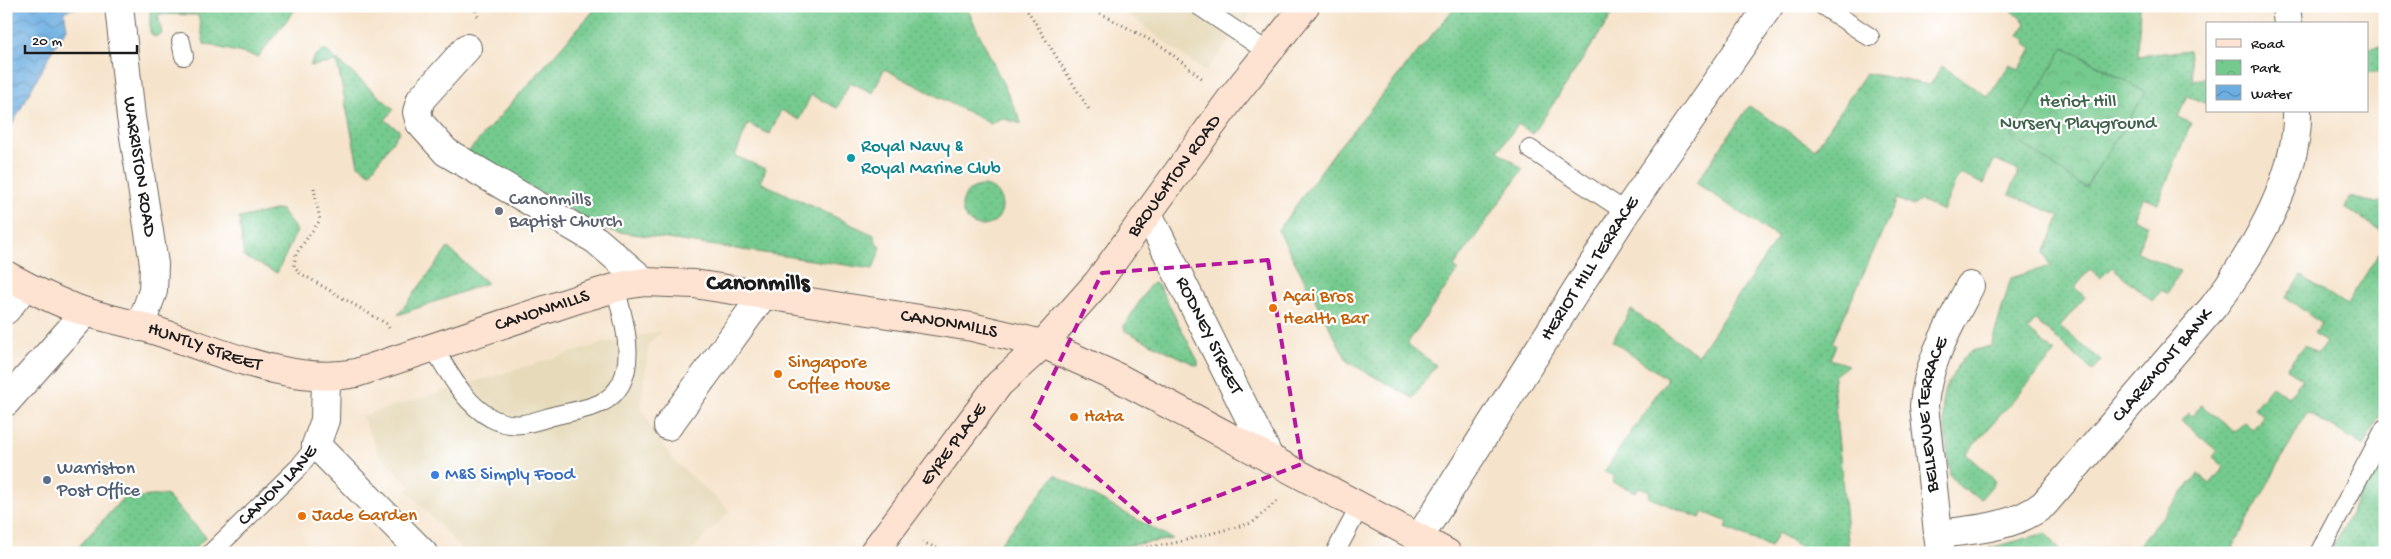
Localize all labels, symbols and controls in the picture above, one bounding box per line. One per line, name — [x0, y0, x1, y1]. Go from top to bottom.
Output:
scale bar — [25, 22, 138, 54]
legend — [2206, 22, 2368, 112]
text: 20 m — [32, 33, 62, 51]
text: Road — [2251, 36, 2285, 54]
text: Park — [2250, 60, 2281, 78]
text: Water — [2251, 86, 2293, 104]
park label: Heriot Hill Nursery Playground — [2000, 91, 2158, 136]
street label: WARRISTON ROAD — [117, 96, 161, 239]
street label: BROUGHTON ROAD — [1122, 110, 1227, 243]
place label: Royal Navy & Royal Marine Club — [861, 136, 1001, 181]
marker: Royal Navy & Royal Marine Club — [845, 152, 857, 164]
place label: Canonmills Baptist Church — [508, 189, 623, 234]
street label: HERIOT HILL TERRACE — [1536, 191, 1645, 345]
marker: Canonmills Baptist Church — [493, 205, 505, 217]
district label: Canonmills — [706, 270, 811, 299]
street label: RODNEY STREET — [1170, 273, 1248, 399]
street label: CANONMILLS — [492, 285, 593, 337]
place label: Açai Bros Health Bar — [1283, 286, 1370, 331]
marker: Açai Bros Health Bar — [1267, 302, 1279, 314]
street label: CLAREMONT BANK — [2107, 302, 2220, 427]
street label: CANONMILLS — [899, 305, 1000, 344]
street label: HUNTLY STREET — [145, 317, 265, 377]
street label: BELLEVUE TERRACE — [1912, 332, 1954, 494]
place label: Singapore Coffee House — [788, 352, 891, 397]
marker: Singapore Coffee House — [772, 368, 784, 380]
street label: EYRE PLACE — [915, 398, 993, 491]
place label: Hata — [1084, 406, 1125, 429]
marker: Hata — [1068, 411, 1080, 423]
street label: CANON LANE — [233, 440, 324, 531]
place label: Warriston Post Office — [56, 458, 140, 503]
place label: M&S Simply Food — [445, 464, 577, 487]
marker: M&S Simply Food — [429, 469, 441, 481]
marker: Warriston Post Office — [41, 474, 53, 486]
place label: Jade Garden — [312, 505, 417, 528]
marker: Jade Garden — [296, 510, 308, 522]

